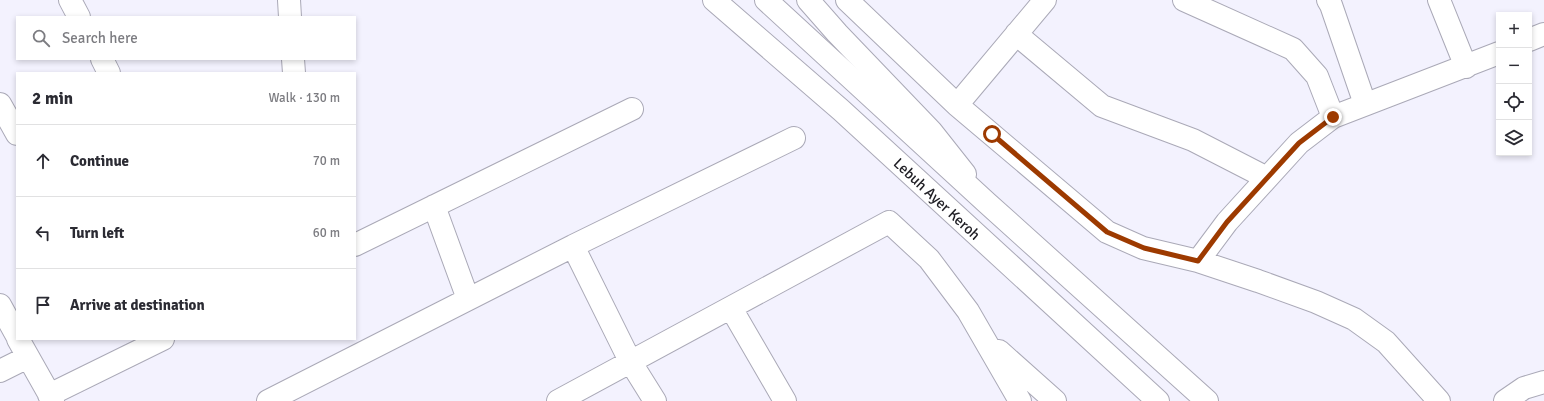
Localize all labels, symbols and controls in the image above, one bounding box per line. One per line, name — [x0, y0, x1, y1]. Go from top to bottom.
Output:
map controls — [1496, 12, 1532, 156]
button: + — [1496, 12, 1532, 48]
search box — [16, 16, 356, 60]
icon: search — [30, 27, 52, 49]
text: Search here — [62, 29, 138, 47]
button: − — [1496, 48, 1532, 84]
button: locate — [1496, 84, 1532, 120]
text: 2 min — [32, 88, 73, 109]
text: Walk · 130 m — [269, 90, 340, 106]
route end — [1324, 108, 1342, 126]
button: layers — [1496, 120, 1532, 156]
route start — [983, 125, 1001, 143]
icon: ahead — [32, 150, 54, 172]
text: Continue — [70, 152, 129, 170]
text: 70 m — [313, 153, 340, 169]
street label: Lebuh Ayer Keroh — [890, 154, 984, 244]
icon: left — [32, 222, 54, 244]
text: Turn left — [70, 224, 124, 242]
text: 60 m — [313, 225, 340, 241]
icon: arrive — [32, 294, 54, 316]
text: Arrive at destination — [70, 296, 205, 314]

